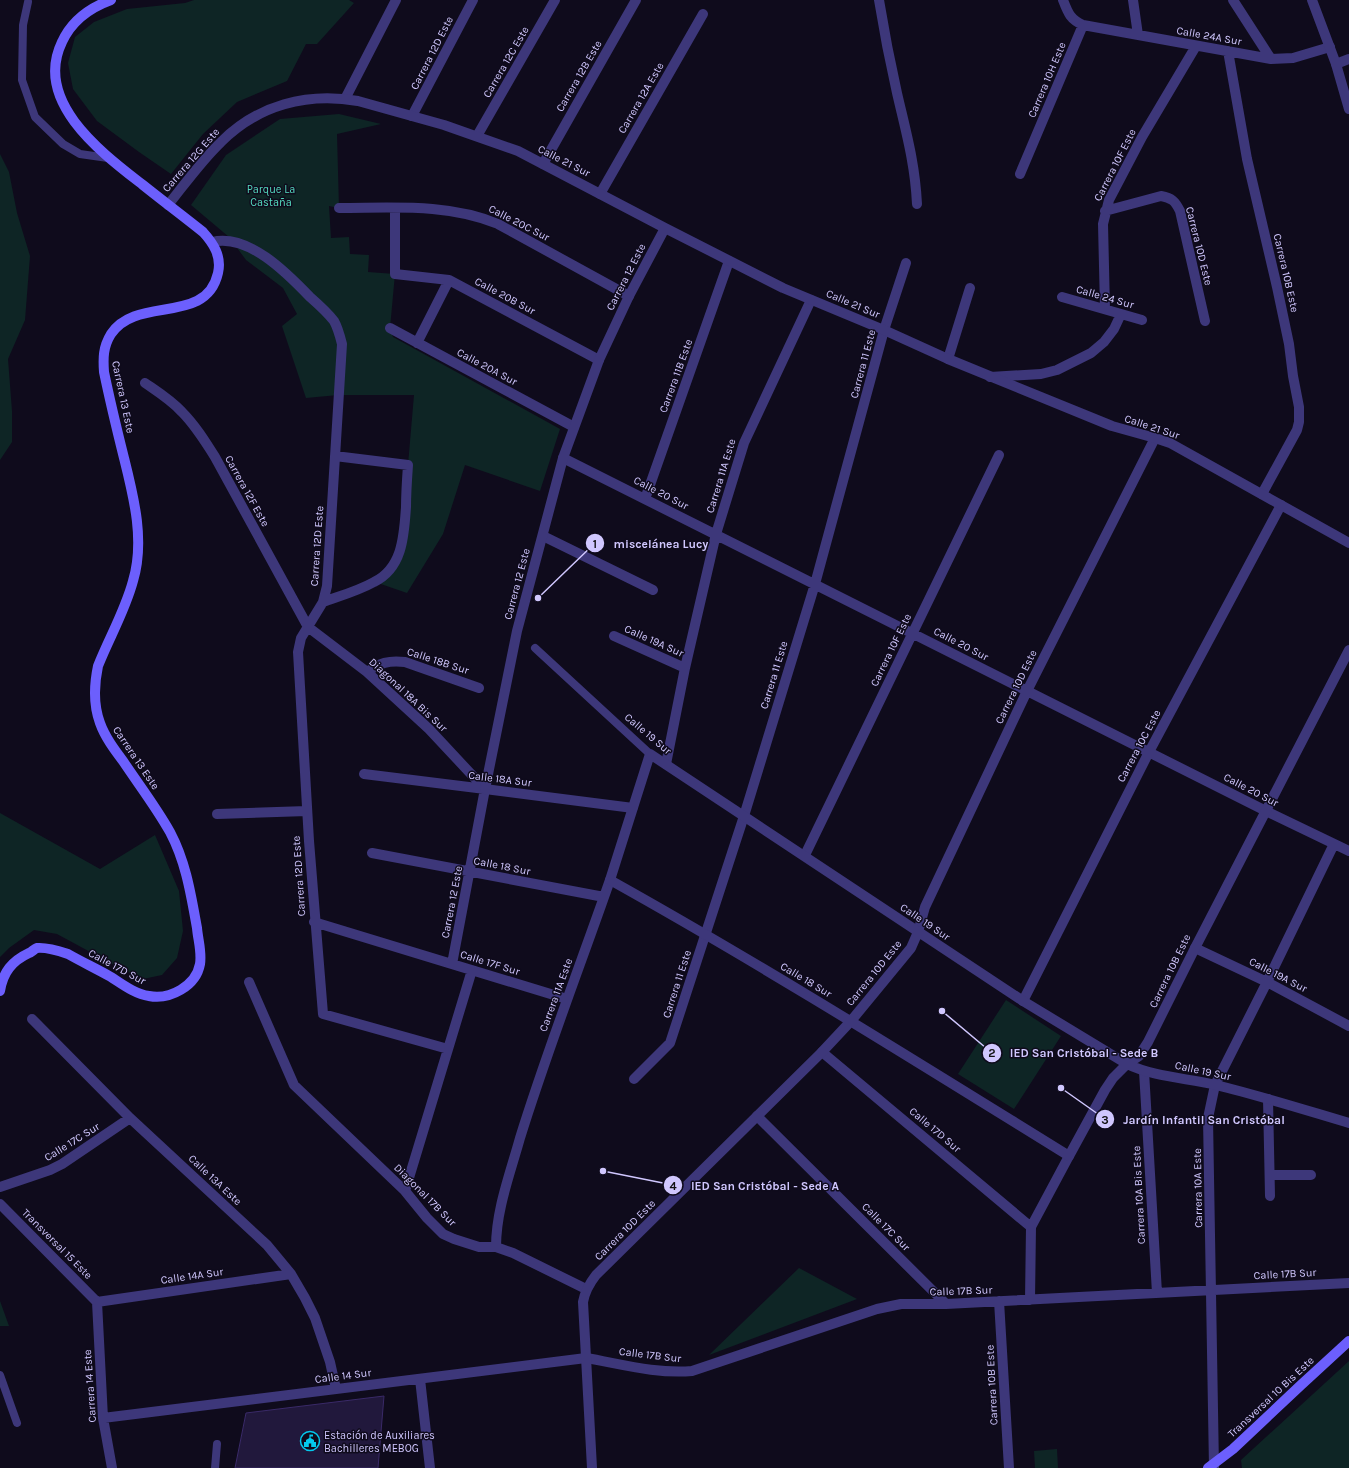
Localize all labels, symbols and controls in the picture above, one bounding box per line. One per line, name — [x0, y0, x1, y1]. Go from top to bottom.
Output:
street label: Carrera 12D Este — [408, 14, 456, 92]
street label: Carrera 12C Este — [480, 24, 532, 100]
street label: Calle 24A Sur — [1175, 24, 1243, 48]
street label: Carrera 12B Este — [553, 38, 605, 114]
street label: Carrera 10H Este — [1025, 40, 1069, 120]
street label: Carrera 12A Este — [615, 60, 667, 136]
street label: Carrera 12G Este — [160, 125, 223, 195]
street label: Carrera 10F Este — [1091, 126, 1139, 203]
street label: Calle 21 Sur — [536, 142, 592, 180]
park label: Parque La Castaña — [247, 183, 295, 209]
street label: Calle 20C Sur — [486, 202, 552, 244]
street label: Carrera 10D Este — [1183, 205, 1215, 287]
street label: Carrera 10B Este — [1271, 232, 1301, 314]
street label: Carrera 12 Este — [604, 241, 649, 313]
street label: Calle 20B Sur — [472, 275, 538, 317]
street label: Calle 24 Sur — [1075, 283, 1135, 311]
street label: Calle 21 Sur — [824, 287, 882, 321]
street label: Carrera 11 Este — [848, 328, 879, 400]
street label: Carrera 11B Este — [657, 337, 695, 415]
street label: Calle 20A Sur — [455, 346, 519, 388]
street label: Carrera 13 Este — [109, 360, 137, 435]
street label: Calle 21 Sur — [1123, 412, 1181, 442]
street label: Carrera 11A Este — [704, 437, 739, 515]
street label: Carrera 12F Este — [222, 453, 272, 529]
street label: Calle 20 Sur — [631, 474, 691, 512]
street label: Carrera 12D Este — [308, 505, 326, 587]
callout: miscelánea Lucy — [585, 531, 716, 555]
text: 1 — [593, 537, 597, 551]
text: miscelánea Lucy — [614, 537, 708, 551]
street label: Carrera 12 Este — [501, 547, 533, 621]
street label: Carrera 10F Este — [868, 611, 914, 689]
street label: Calle 19A Sur — [622, 622, 686, 660]
street label: Calle 20 Sur — [931, 625, 991, 663]
street label: Carrera 11 Este — [757, 639, 791, 711]
street label: Calle 18B Sur — [405, 645, 471, 677]
street label: Carrera 10D Este — [992, 648, 1040, 726]
street label: Diagonal 18A Bis Sur — [366, 655, 450, 735]
street label: Carrera 10C Este — [1114, 707, 1164, 785]
street label: Calle 19 Sur — [622, 711, 674, 757]
street label: Carrera 13 Este — [110, 724, 162, 792]
street label: Calle 18A Sur — [468, 769, 532, 789]
street label: Calle 20 Sur — [1221, 771, 1281, 809]
street label: Carrera 12D Este — [290, 835, 308, 917]
street label: Calle 18 Sur — [473, 854, 531, 878]
street label: Carrera 12 Este — [439, 864, 465, 939]
street label: Calle 19 Sur — [898, 901, 952, 943]
street label: Carrera 10B Este — [1147, 932, 1194, 1010]
street label: Carrera 10D Este — [844, 937, 905, 1009]
street label: Calle 17D Sur — [86, 946, 148, 988]
street label: Calle 17F Sur — [459, 948, 521, 978]
street label: Carrera 11 Este — [660, 948, 694, 1020]
street label: Calle 19A Sur — [1247, 955, 1309, 995]
street label: Carrera 11A Este — [537, 956, 575, 1033]
street label: Calle 18 Sur — [778, 960, 834, 1000]
callout: IED San Cristóbal - Sede B — [982, 1041, 1167, 1065]
text: 2 — [988, 1046, 996, 1060]
text: IED San Cristóbal - Sede B — [1010, 1046, 1158, 1060]
street label: Calle 19 Sur — [1174, 1059, 1232, 1083]
street label: Calle 17D Sur — [907, 1105, 963, 1155]
callout: Jardín Infantil San Cristóbal — [1095, 1107, 1293, 1131]
text: 3 — [1101, 1113, 1109, 1127]
text: Jardín Infantil San Cristóbal — [1123, 1113, 1285, 1127]
street label: Calle 17C Sur — [42, 1120, 102, 1164]
street label: Carrera 10A Bis Este — [1130, 1145, 1148, 1244]
street label: Carrera 10A Este — [1191, 1148, 1205, 1228]
street label: Calle 13A Este — [186, 1152, 245, 1208]
street label: Diagonal 17B Sur — [391, 1161, 459, 1229]
callout: IED San Cristóbal - Sede A — [663, 1173, 847, 1197]
text: 4 — [669, 1179, 677, 1193]
text: IED San Cristóbal - Sede A — [691, 1179, 840, 1193]
street label: Carrera 10D Este — [592, 1197, 658, 1263]
street label: Calle 17C Sur — [859, 1200, 913, 1254]
street label: Transversal 15 Este — [19, 1206, 95, 1282]
street label: Calle 14A Sur — [160, 1265, 224, 1287]
street label: Calle 17B Sur — [1253, 1266, 1317, 1282]
street label: Calle 17B Sur — [929, 1283, 993, 1299]
street label: Carrera 10B Este — [983, 1344, 1001, 1425]
street label: Calle 17B Sur — [618, 1345, 682, 1365]
street label: Carrera 14 Este — [81, 1349, 99, 1423]
street label: Transversal 10 Bis Este — [1225, 1354, 1317, 1440]
street label: Calle 14 Sur — [314, 1366, 372, 1386]
place label: Estación de Auxiliares Bachilleres MEBOG — [324, 1429, 435, 1455]
public building icon: Estación de Auxiliares Bachilleres MEBOG — [299, 1430, 321, 1452]

